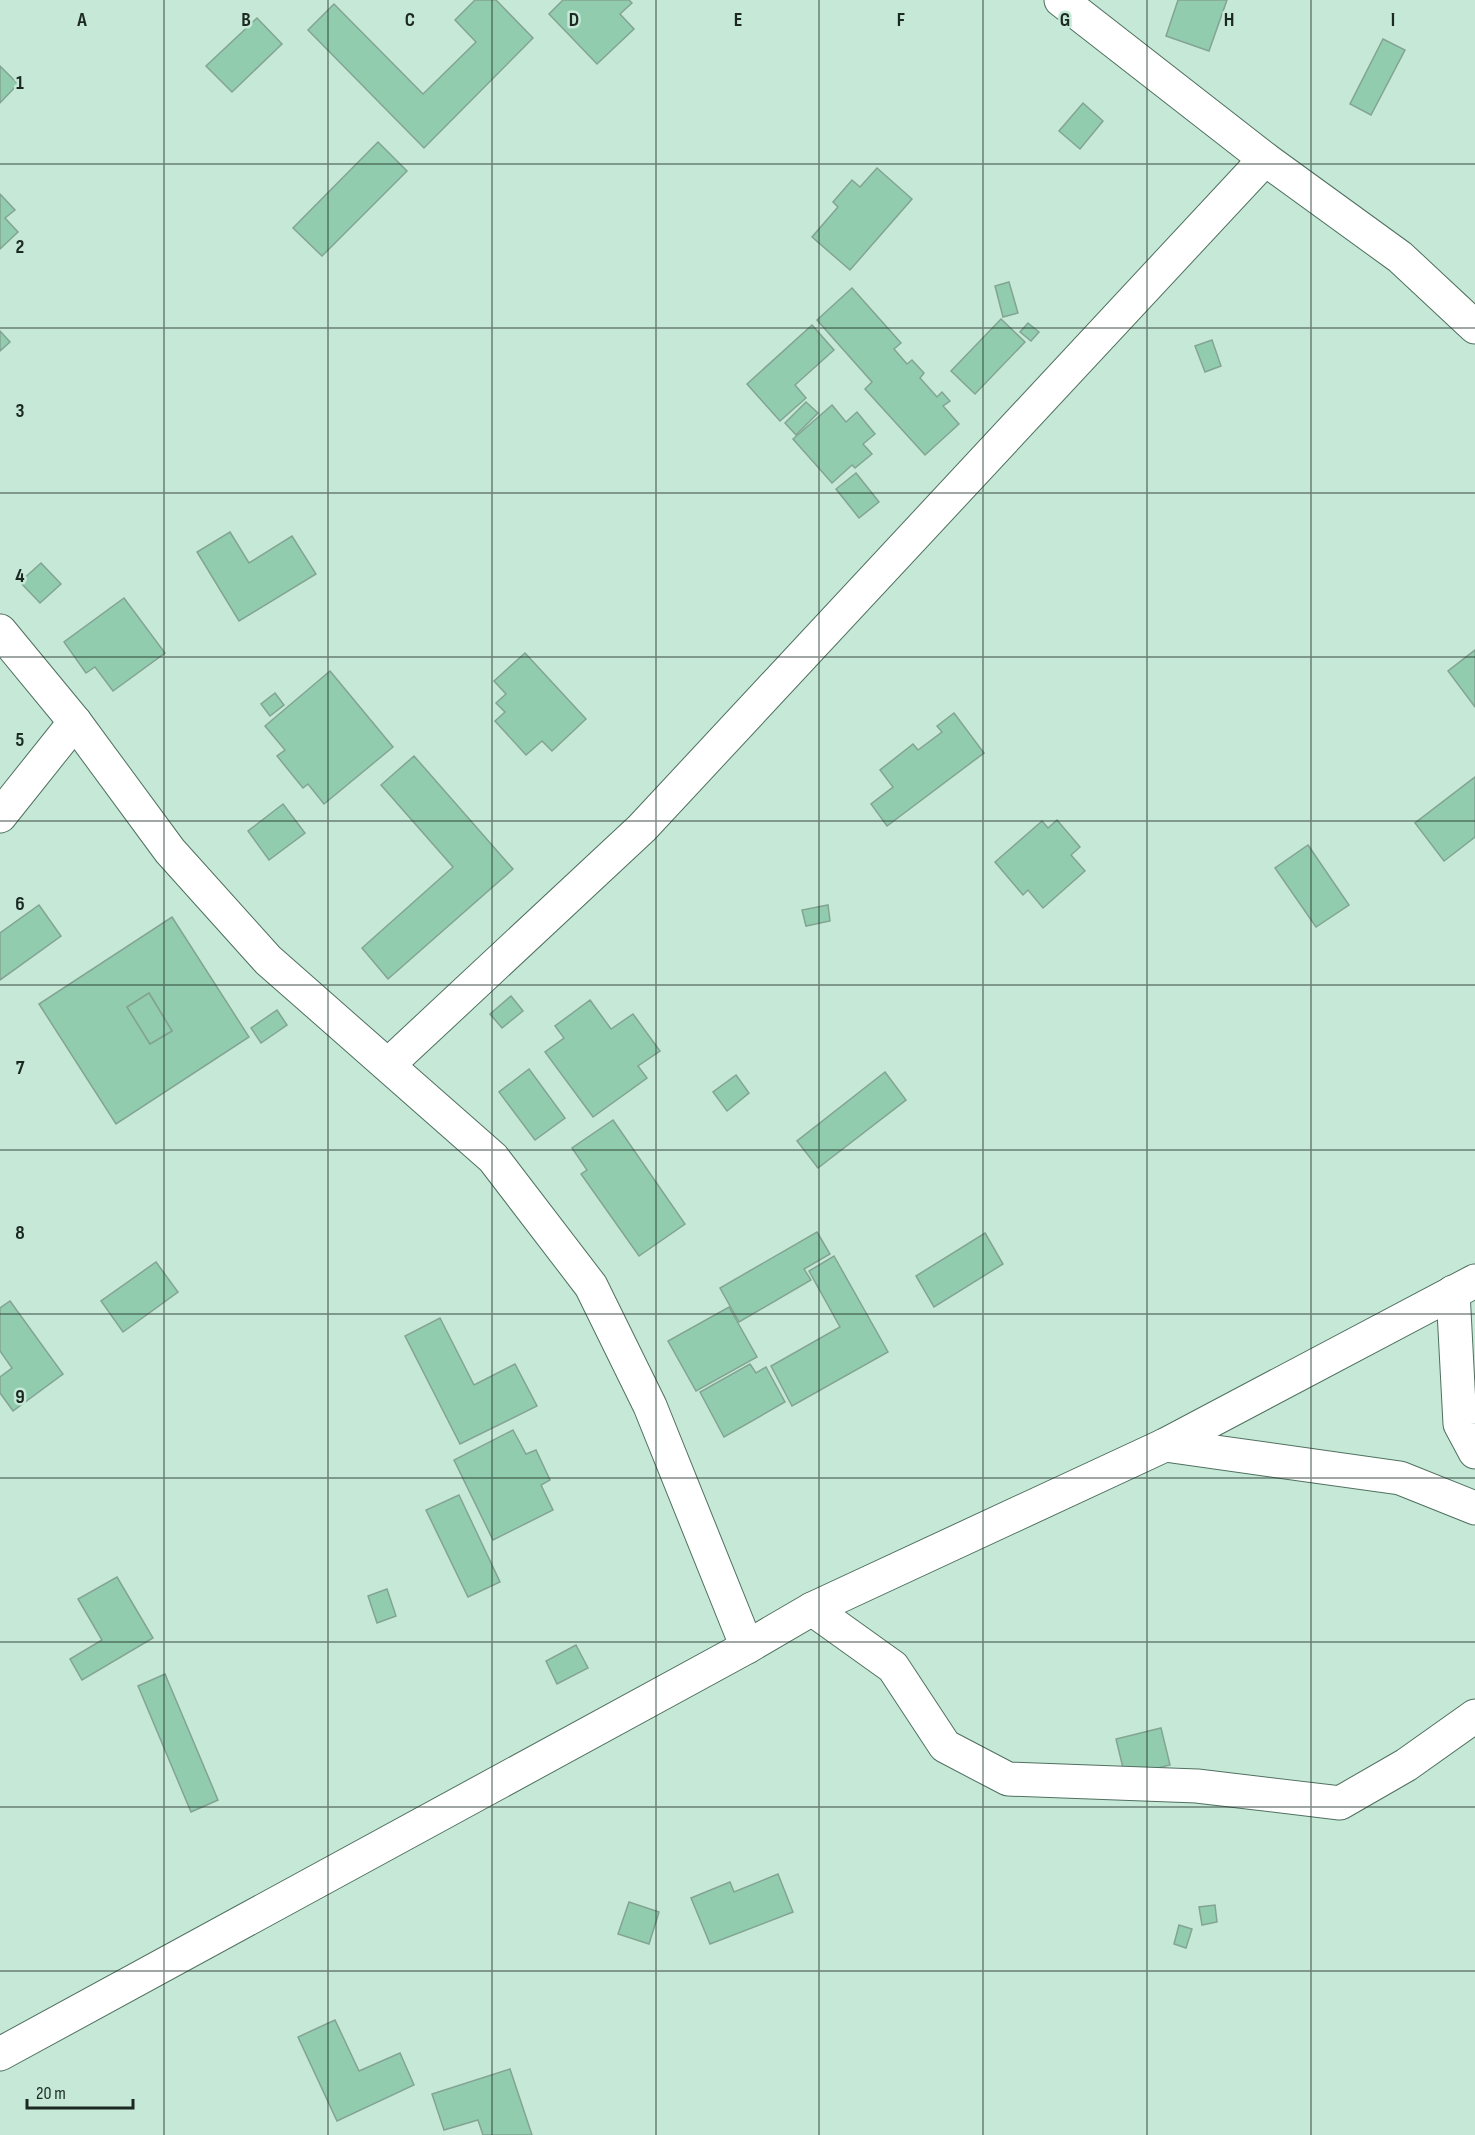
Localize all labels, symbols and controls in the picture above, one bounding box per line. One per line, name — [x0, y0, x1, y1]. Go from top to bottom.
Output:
text: A — [76, 8, 87, 32]
text: B — [241, 8, 251, 32]
text: C — [405, 8, 415, 32]
text: D — [569, 8, 579, 32]
text: E — [734, 8, 742, 32]
text: F — [897, 8, 905, 32]
text: G — [1060, 8, 1070, 32]
text: H — [1224, 8, 1234, 32]
text: I — [1391, 8, 1395, 32]
text: 1 — [16, 71, 24, 95]
text: 2 — [16, 235, 24, 259]
text: 3 — [16, 399, 25, 423]
text: 4 — [15, 564, 25, 588]
text: 5 — [16, 728, 25, 752]
text: 6 — [15, 892, 25, 916]
text: 7 — [16, 1056, 25, 1080]
text: 8 — [15, 1221, 25, 1245]
text: 9 — [15, 1385, 25, 1409]
scale bar — [27, 2072, 134, 2110]
text: 20 m — [36, 2083, 66, 2104]

